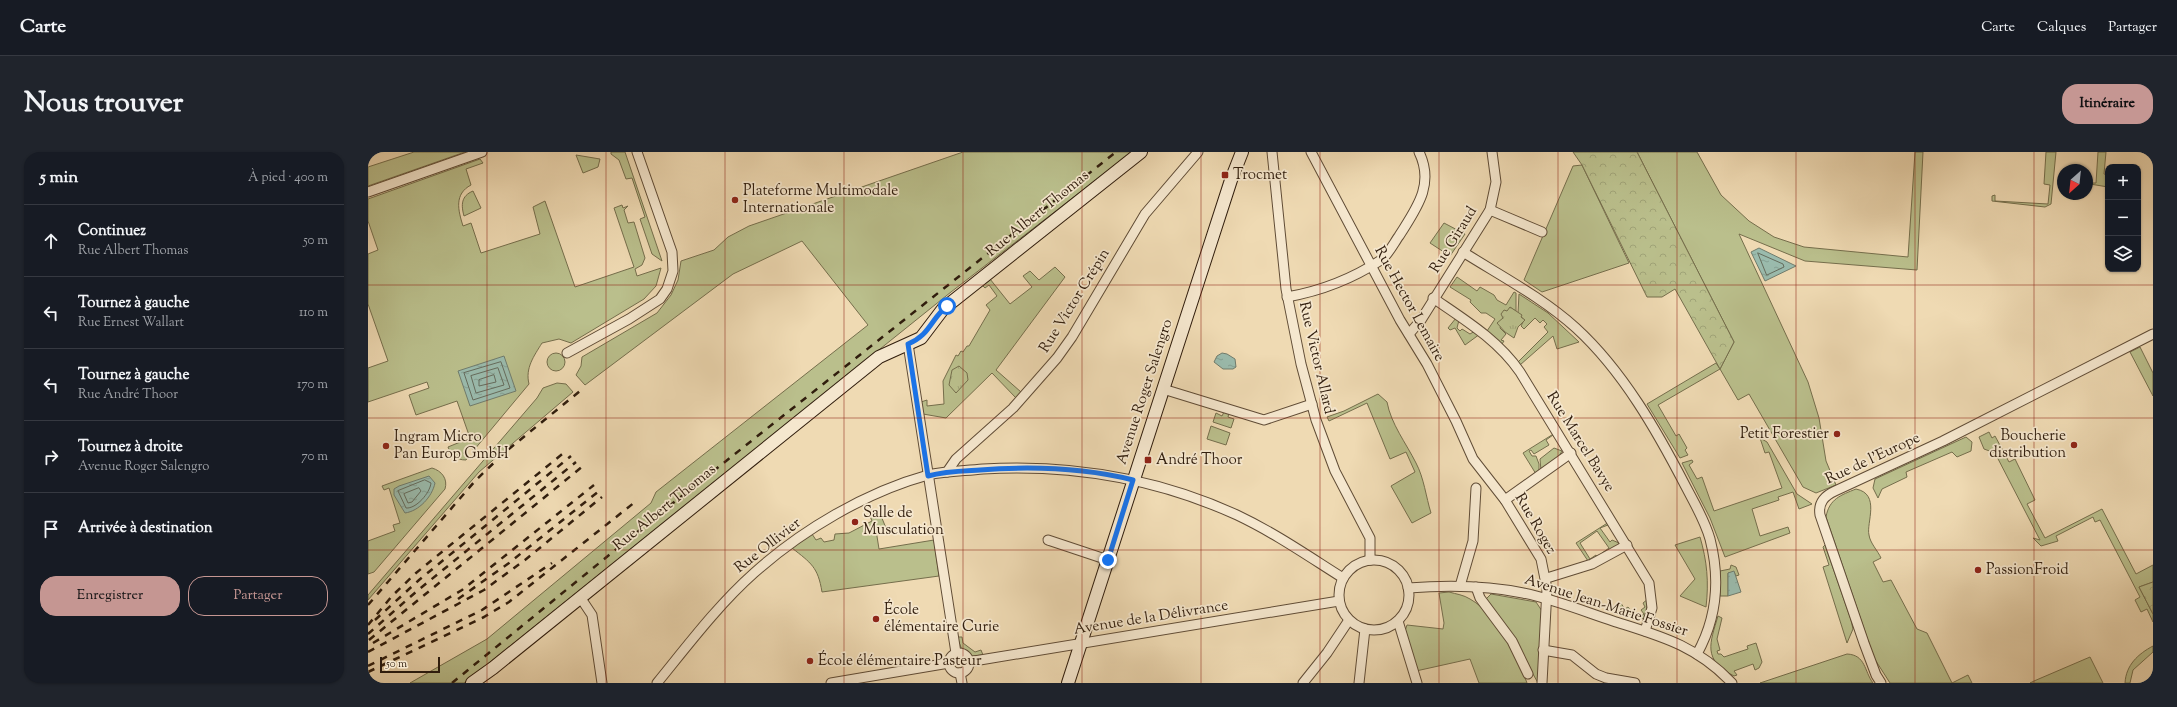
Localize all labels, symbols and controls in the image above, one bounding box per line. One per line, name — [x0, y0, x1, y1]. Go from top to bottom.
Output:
text: Carte — [20, 14, 66, 41]
text: Carte — [1981, 18, 2015, 38]
text: Calques — [2037, 18, 2086, 38]
text: Partager — [2108, 18, 2157, 38]
text: Nous trouver — [24, 84, 183, 124]
button: Itinéraire — [2062, 84, 2153, 124]
north arrow — [2057, 164, 2093, 200]
map controls — [2105, 164, 2141, 272]
button: + — [2105, 164, 2141, 200]
place label: Trocmet — [1233, 165, 1287, 186]
text: 5 min — [40, 166, 78, 190]
street label: Rue Albert Thomas — [982, 166, 1094, 262]
text: À pied · 400 m — [248, 169, 328, 187]
marker: Trocmet — [1220, 170, 1230, 180]
place label: Plateforme Multimodale Internationale — [743, 181, 898, 219]
marker: Plateforme Multimodale Internationale — [730, 195, 740, 205]
button: − — [2105, 200, 2141, 236]
street label: Rue Giraud — [1425, 202, 1483, 277]
text: Continuez — [78, 221, 146, 242]
icon: ahead — [40, 230, 62, 252]
text: 50 m — [303, 232, 328, 250]
button: layers — [2105, 236, 2141, 272]
text: Rue Albert Thomas — [78, 242, 188, 260]
street label: Rue Hector Lemaire — [1369, 242, 1449, 366]
street label: Rue Victor Crépin — [1035, 245, 1116, 357]
text: Tournez à gauche — [78, 293, 189, 314]
route start — [938, 297, 956, 315]
street label: Rue Victor Allard — [1293, 300, 1339, 417]
icon: left — [40, 302, 62, 324]
text: 110 m — [299, 304, 328, 322]
text: Rue Ernest Wallart — [78, 314, 184, 332]
street label: Avenue Roger Salengro — [1112, 317, 1178, 467]
text: Tournez à gauche — [78, 365, 189, 386]
icon: left — [40, 374, 62, 396]
text: 170 m — [297, 376, 328, 394]
text: Rue André Thoor — [78, 386, 178, 404]
street label: Rue Marcel Bavye — [1541, 388, 1619, 496]
place label: Petit Forestier — [1740, 424, 1829, 445]
place label: Boucherie distribution — [1989, 426, 2066, 464]
place label: Ingram Micro Pan Europ GmbH — [394, 427, 509, 465]
street label: Rue de l'Europe — [1822, 428, 1924, 490]
marker: Petit Forestier — [1832, 429, 1842, 439]
text: Tournez à droite — [78, 437, 183, 458]
marker: Boucherie distribution — [2069, 440, 2079, 450]
marker: Ingram Micro Pan Europ GmbH — [381, 441, 391, 451]
icon: right — [40, 446, 62, 468]
text: 70 m — [301, 448, 328, 466]
place label: André Thoor — [1156, 450, 1243, 471]
marker: André Thoor — [1143, 455, 1153, 465]
text: Avenue Roger Salengro — [78, 458, 209, 476]
street label: Rue Albert Thomas — [609, 460, 721, 556]
street label: Rue Rogez — [1509, 489, 1561, 559]
place label: Salle de Musculation — [863, 503, 944, 541]
street label: Rue Ollivier — [730, 513, 806, 579]
marker: Salle de Musculation — [850, 517, 860, 527]
icon: arrive — [40, 518, 62, 540]
text: Arrivée à destination — [78, 518, 213, 539]
route end — [1099, 551, 1117, 569]
place label: PassionFroid — [1986, 560, 2069, 581]
marker: PassionFroid — [1973, 565, 1983, 575]
street label: Avenue Jean-Marie Fossier — [1522, 570, 1691, 642]
button: Enregistrer — [40, 576, 180, 616]
button: Partager — [188, 576, 328, 616]
street label: Avenue de la Délivrance — [1072, 595, 1230, 641]
place label: École élémentaire Curie — [884, 599, 999, 638]
marker: École élémentaire Curie — [871, 614, 881, 624]
place label: École élémentaire Pasteur — [818, 650, 982, 672]
scale bar — [380, 655, 440, 674]
text: 50 m — [386, 656, 407, 672]
marker: École élémentaire Pasteur — [805, 656, 815, 666]

